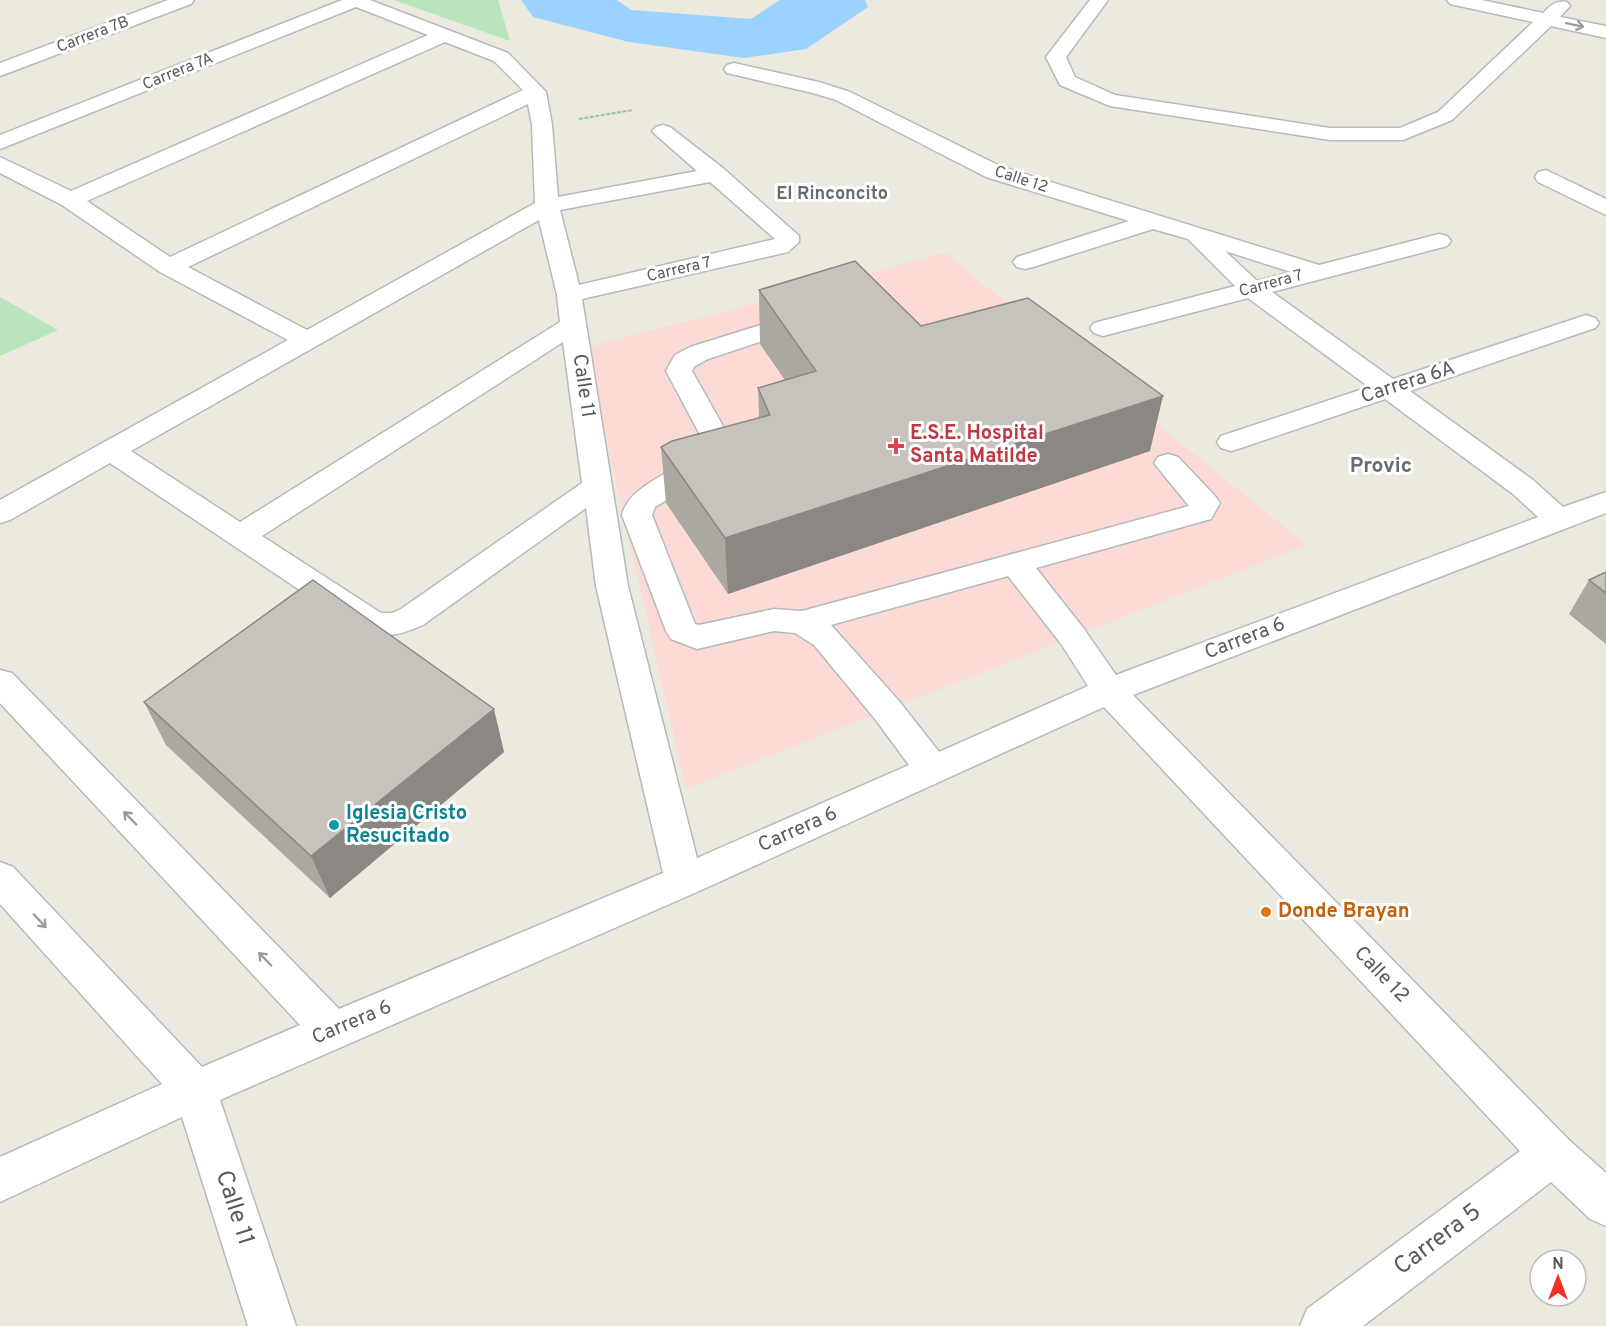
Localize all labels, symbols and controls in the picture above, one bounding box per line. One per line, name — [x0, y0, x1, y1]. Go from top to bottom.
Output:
street label: Carrera 7B — [54, 12, 132, 58]
one-way arrow — [1565, 20, 1584, 31]
street label: Carrera 7A — [140, 49, 216, 95]
street label: Calle 12 — [992, 162, 1050, 198]
district label: El Rinconcito — [776, 183, 888, 206]
street label: Carrera 7 — [645, 253, 713, 287]
street label: Carrera 7 — [1237, 266, 1305, 302]
street label: Calle 11 — [566, 352, 600, 420]
street label: Carrera 6A — [1358, 356, 1458, 410]
place label: E.S.E. Hospital Santa Matilde — [910, 421, 1044, 470]
marker: E.S.E. Hospital Santa Matilde — [887, 437, 905, 455]
district label: Provic — [1350, 453, 1412, 480]
street label: Carrera 6 — [1201, 612, 1289, 666]
place label: Iglesia Cristo Resucitado — [346, 801, 467, 850]
street label: Carrera 6 — [754, 801, 842, 859]
one-way arrow — [123, 811, 138, 826]
marker: Iglesia Cristo Resucitado — [327, 818, 341, 832]
place label: Donde Brayan — [1278, 899, 1410, 925]
marker: Donde Brayan — [1259, 905, 1273, 919]
one-way arrow — [33, 914, 47, 929]
street label: Calle 12 — [1348, 941, 1414, 1009]
one-way arrow — [258, 952, 272, 967]
street label: Carrera 6 — [308, 995, 396, 1051]
street label: Calle 11 — [208, 1167, 260, 1249]
street label: Carrera 5 — [1388, 1197, 1488, 1283]
north arrow — [1528, 1248, 1588, 1308]
text: N — [1552, 1255, 1564, 1275]

